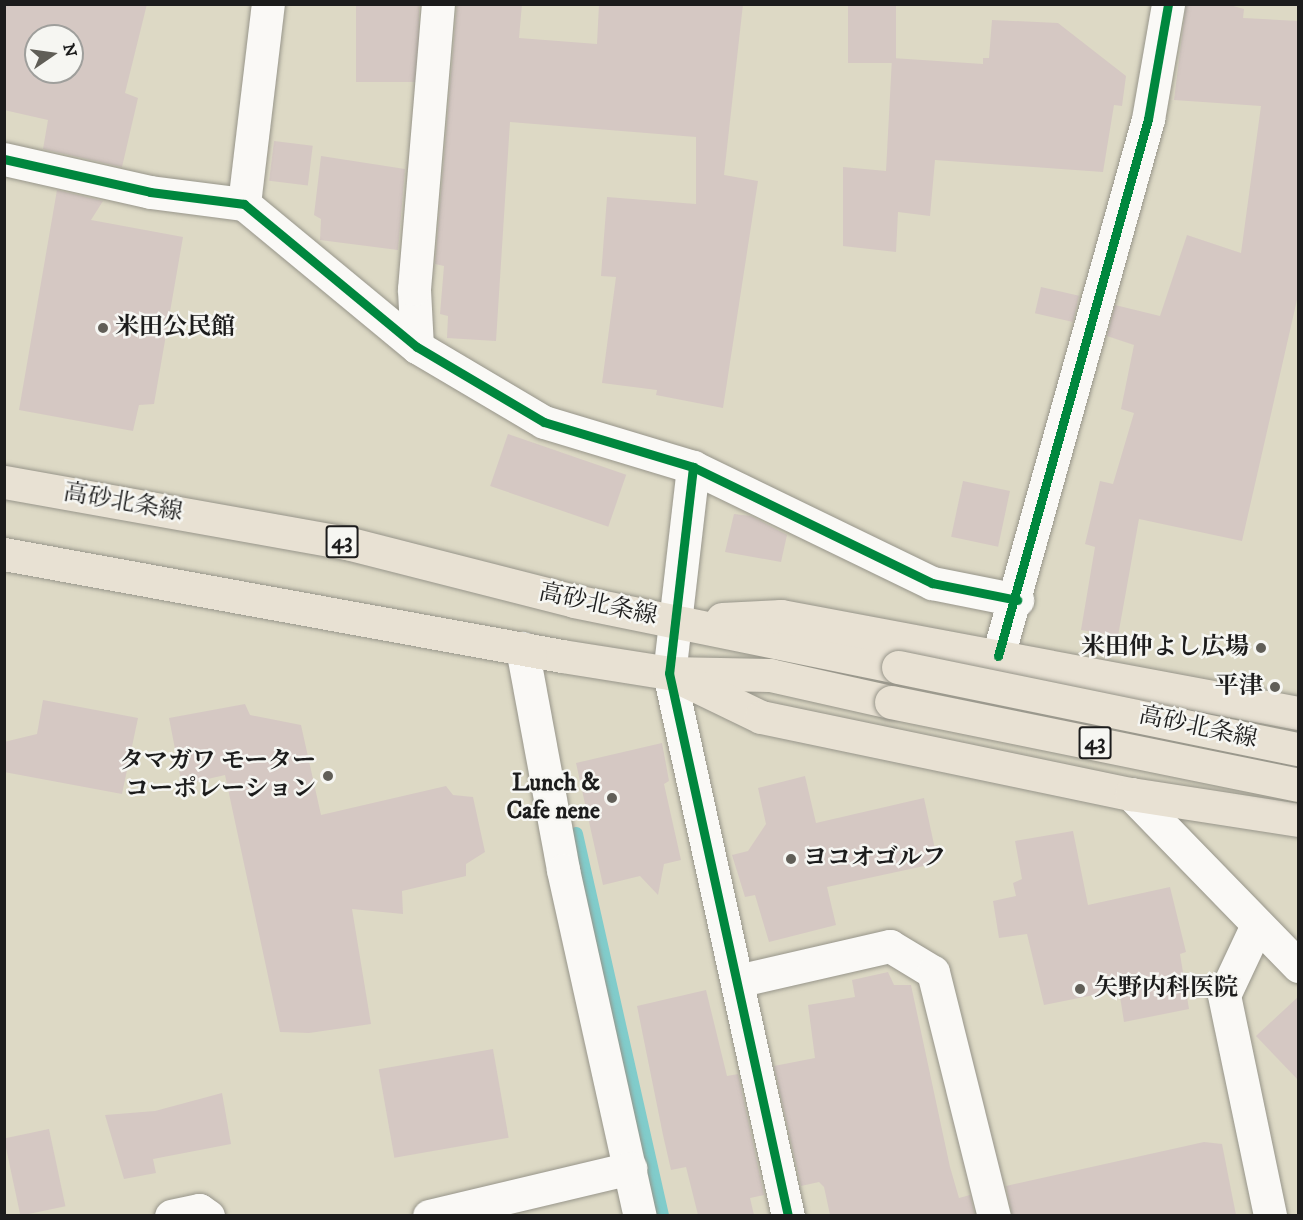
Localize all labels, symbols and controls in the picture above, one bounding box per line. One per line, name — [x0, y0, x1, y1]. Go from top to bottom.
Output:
north arrow — [24, 24, 84, 84]
text: N — [58, 42, 81, 59]
place label: 米田公民館 — [115, 314, 235, 342]
marker: 米田公民館 — [96, 321, 110, 335]
street label: 高砂北条線 — [61, 478, 185, 528]
road number: 43 — [326, 523, 358, 561]
street label: 高砂北条線 — [536, 578, 660, 632]
place label: 米田仲よし広場 — [1081, 634, 1249, 662]
marker: 米田仲よし広場 — [1254, 641, 1268, 655]
place label: 平津 — [1215, 673, 1263, 701]
marker: 平津 — [1268, 680, 1282, 694]
street label: 高砂北条線 — [1136, 701, 1260, 755]
road number: 43 — [1078, 724, 1112, 762]
place label: タマガワ モーター コーポレーション — [120, 748, 316, 804]
marker: タマガワ モーター コーポレーション — [321, 769, 335, 783]
place label: Lunch & Cafe nene — [506, 770, 600, 826]
marker: Lunch & Cafe nene — [605, 791, 619, 805]
place label: ヨコオゴルフ — [803, 845, 947, 873]
marker: ヨコオゴルフ — [784, 852, 798, 866]
place label: 矢野内科医院 — [1094, 975, 1238, 1003]
marker: 矢野内科医院 — [1071, 980, 1089, 998]

